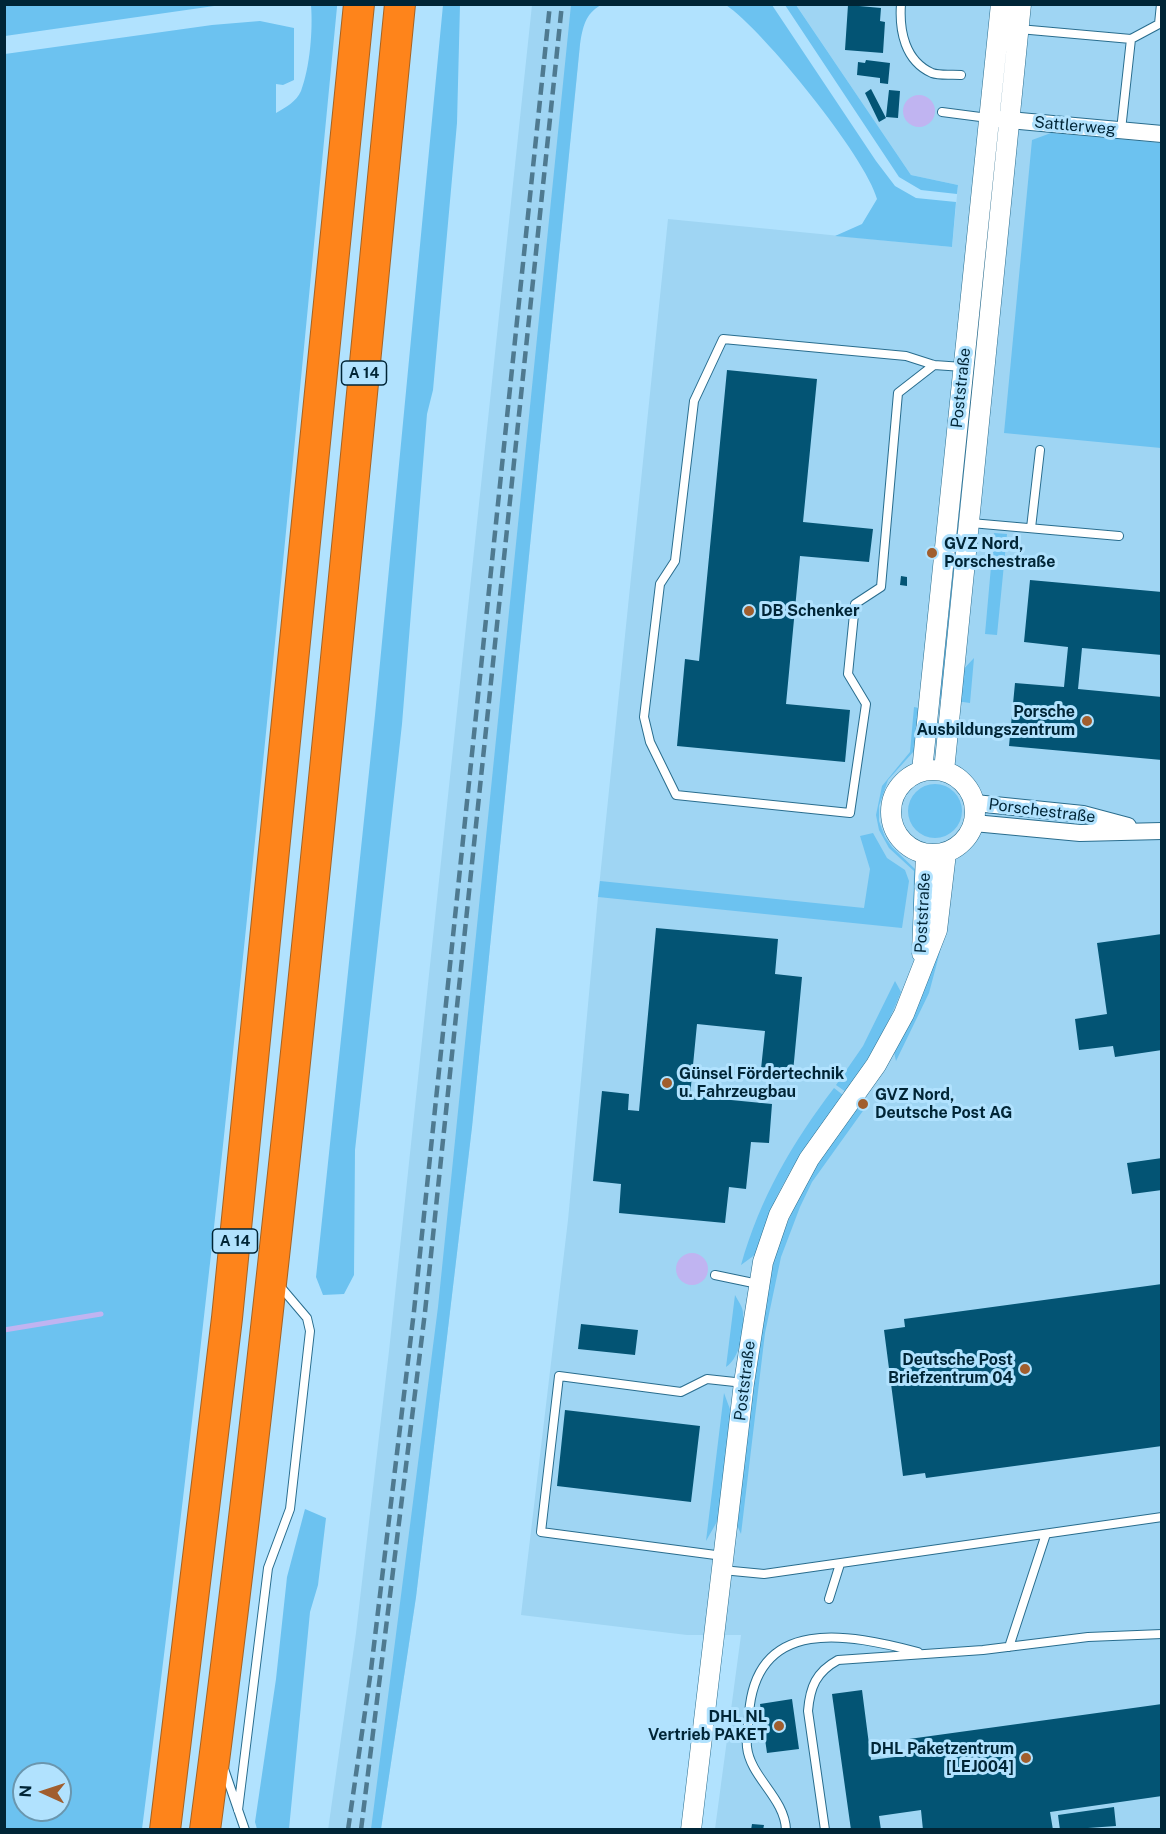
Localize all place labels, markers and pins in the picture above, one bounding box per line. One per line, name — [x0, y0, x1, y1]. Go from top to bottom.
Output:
place label: GVZ Nord, Porschestraße — [944, 534, 1056, 572]
marker: GVZ Nord, Porschestraße — [925, 546, 939, 560]
place label: DB Schenker — [761, 601, 860, 621]
marker: DB Schenker — [742, 604, 756, 618]
place label: Porsche Ausbildungszentrum — [916, 702, 1075, 740]
marker: Porsche Ausbildungszentrum — [1080, 714, 1094, 728]
place label: Günsel Fördertechnik u. Fahrzeugbau — [679, 1064, 844, 1102]
marker: Günsel Fördertechnik u. Fahrzeugbau — [660, 1076, 674, 1090]
place label: GVZ Nord, Deutsche Post AG — [875, 1085, 1012, 1123]
marker: GVZ Nord, Deutsche Post AG — [856, 1097, 870, 1111]
place label: Deutsche Post Briefzentrum 04 — [888, 1350, 1013, 1388]
marker: Deutsche Post Briefzentrum 04 — [1018, 1362, 1032, 1376]
place label: DHL NL Vertrieb PAKET — [648, 1707, 767, 1745]
marker: DHL NL Vertrieb PAKET — [772, 1719, 786, 1733]
place label: DHL Paketzentrum [LEJ004] — [870, 1739, 1014, 1777]
marker: DHL Paketzentrum [LEJ004] — [1019, 1751, 1033, 1765]

